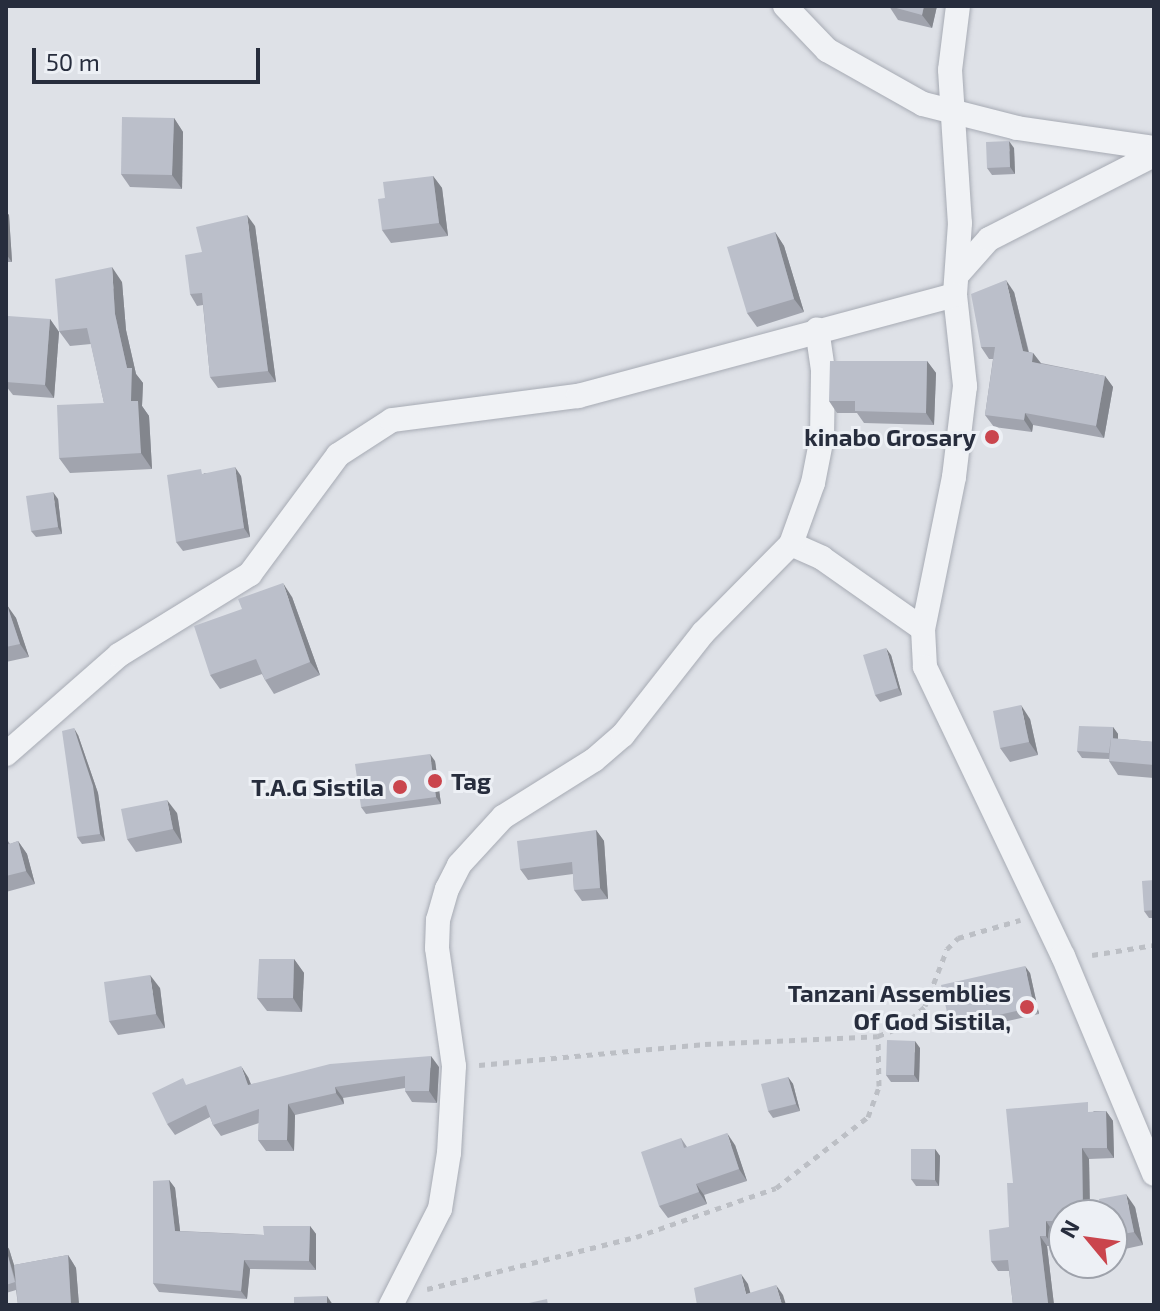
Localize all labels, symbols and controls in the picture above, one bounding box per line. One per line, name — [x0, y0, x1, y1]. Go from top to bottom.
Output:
scale bar — [36, 32, 264, 82]
text: 50 m — [46, 47, 100, 76]
place label: kinabo Grosary — [804, 423, 976, 451]
marker: kinabo Grosary — [983, 428, 1001, 446]
place label: Tag — [451, 767, 491, 795]
marker: Tag — [426, 772, 444, 790]
place label: T.A.G Sistila — [251, 773, 384, 801]
marker: T.A.G Sistila — [391, 778, 409, 796]
place label: Tanzani Assemblies Of God Sistila, — [787, 979, 1011, 1035]
marker: Tanzani Assemblies Of God Sistila, — [1018, 998, 1036, 1016]
north arrow — [1048, 1199, 1128, 1279]
text: N — [1054, 1215, 1084, 1242]

